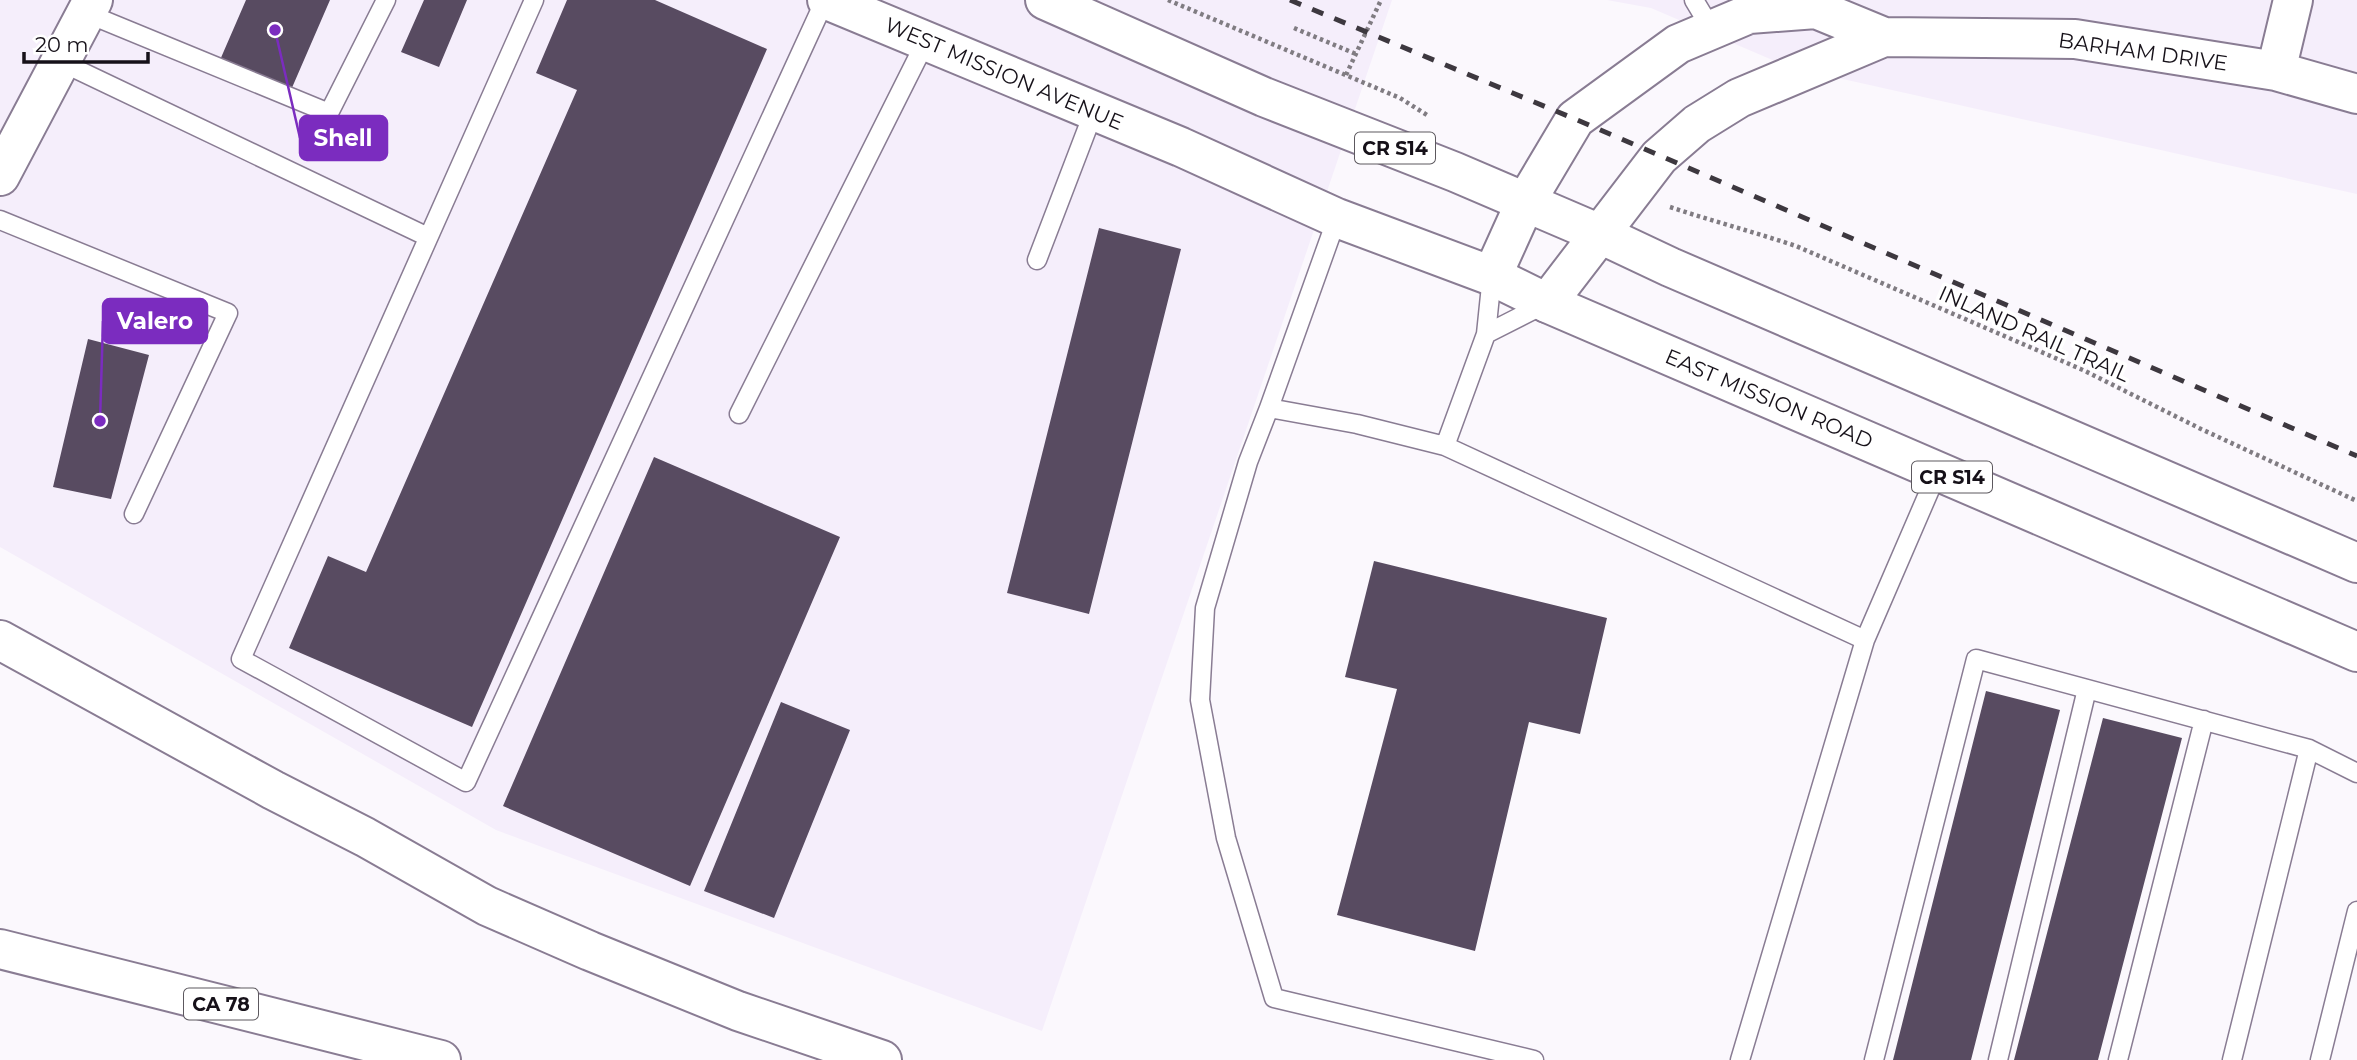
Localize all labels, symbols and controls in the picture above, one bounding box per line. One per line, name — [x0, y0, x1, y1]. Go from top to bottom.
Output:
street label: WEST MISSION AVENUE — [881, 12, 1127, 135]
scale bar — [24, 21, 149, 65]
street label: BARHAM DRIVE — [2057, 27, 2229, 76]
text: 20 m — [35, 32, 89, 57]
callout: Shell — [300, 116, 387, 160]
text: Shell — [313, 124, 373, 152]
road number: CR S14 — [1355, 132, 1435, 164]
street label: INLAND RAIL TRAIL — [1935, 280, 2134, 387]
callout: Valero — [103, 299, 207, 343]
text: Valero — [116, 307, 193, 335]
street label: EAST MISSION ROAD — [1662, 343, 1877, 454]
road number: CR S14 — [1912, 462, 1992, 492]
road number: CA 78 — [184, 988, 258, 1020]

